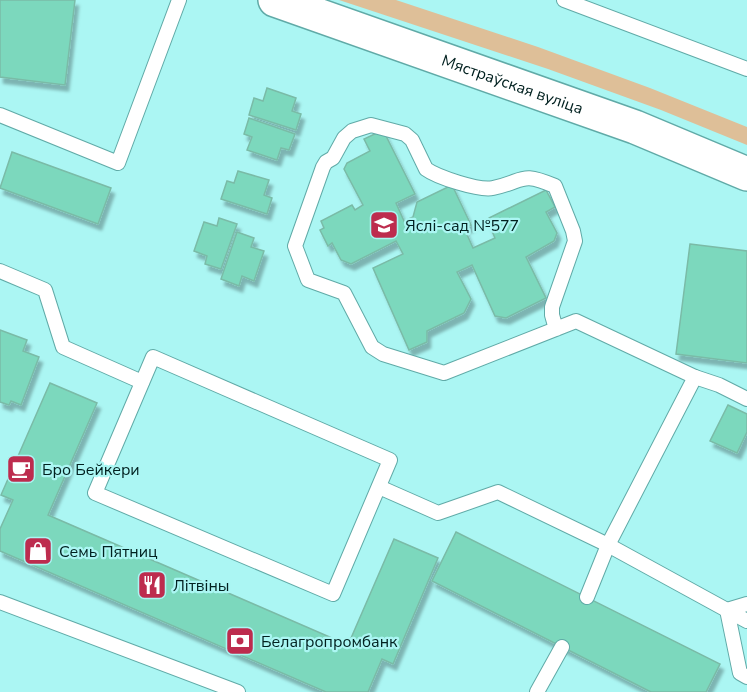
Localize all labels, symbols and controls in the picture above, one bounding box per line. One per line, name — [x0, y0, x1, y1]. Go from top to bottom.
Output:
street label: Мястраўская вуліца — [439, 50, 586, 120]
school or university icon: Яслі-сад №577 — [368, 209, 400, 241]
place label: Яслі-сад №577 — [405, 215, 519, 237]
cafe icon: Бро Бейкери — [5, 453, 37, 485]
place label: Бро Бейкери — [42, 459, 140, 481]
shop icon: Семь Пятниц — [22, 535, 54, 567]
place label: Семь Пятниц — [59, 541, 158, 563]
restaurant icon: Літвіны — [136, 569, 168, 601]
place label: Літвіны — [173, 575, 230, 597]
bank icon: Белагропромбанк — [224, 625, 256, 657]
place label: Белагропромбанк — [261, 631, 398, 653]

